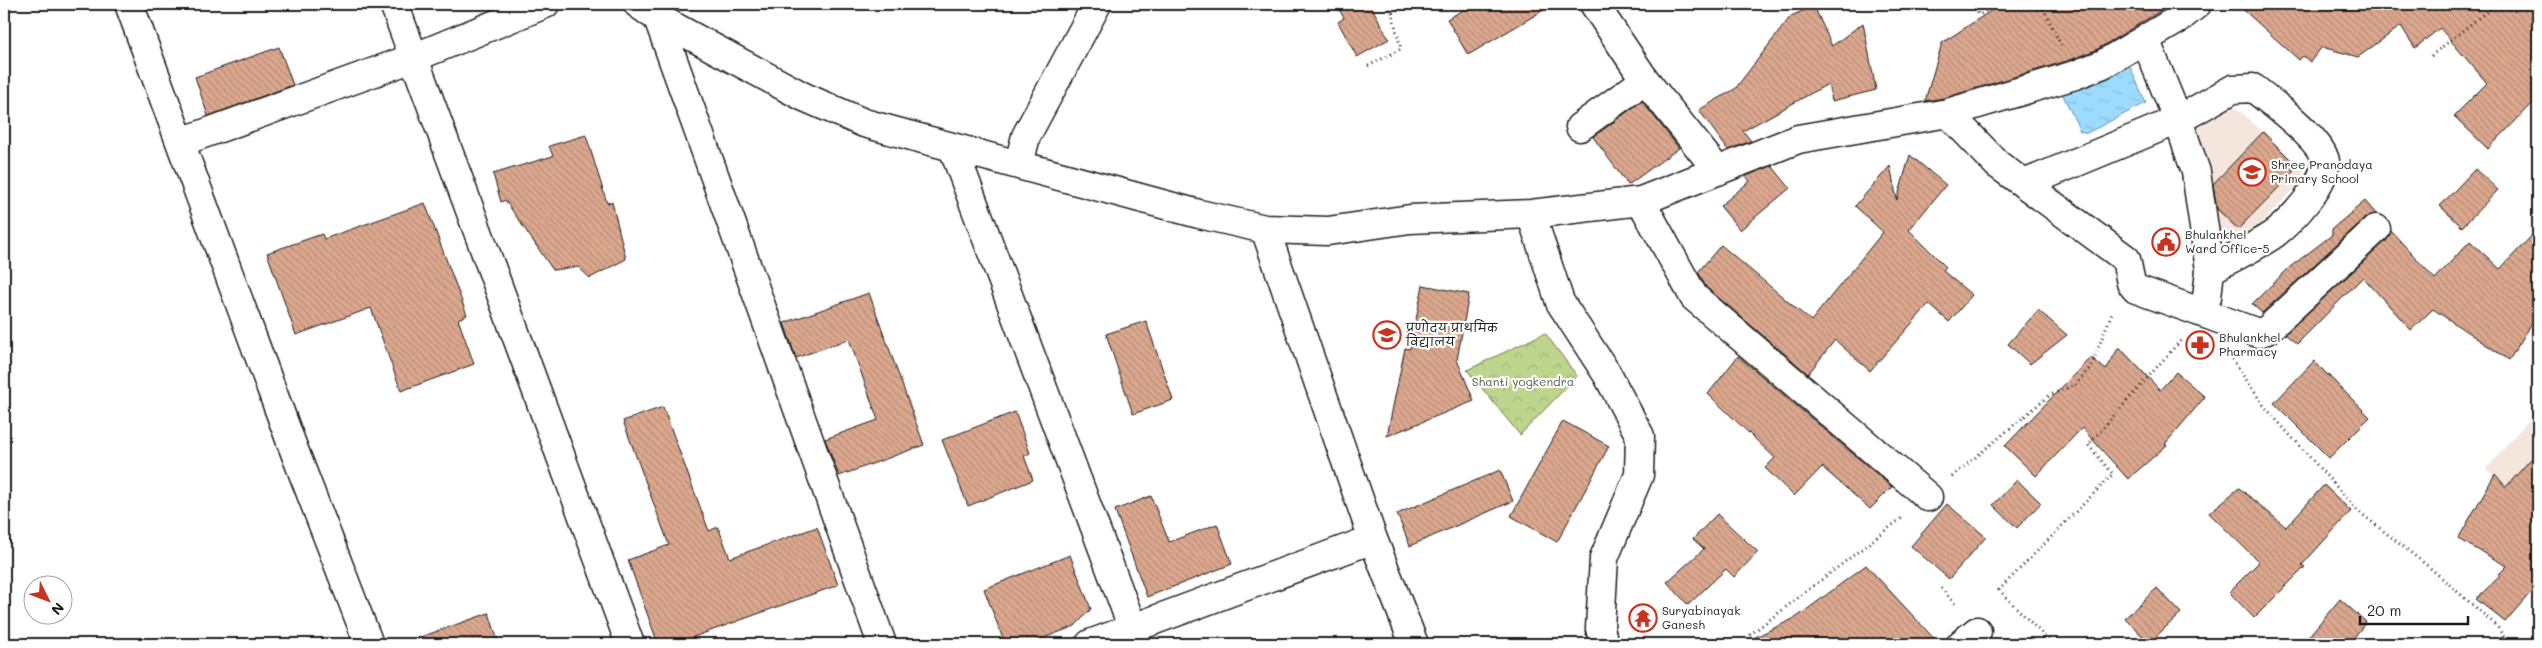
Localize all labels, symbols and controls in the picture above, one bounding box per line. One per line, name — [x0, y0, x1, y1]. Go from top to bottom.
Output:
place label: Shree Pranodaya Primary School — [2271, 156, 2373, 186]
school or university icon: Shree Pranodaya Primary School — [2237, 157, 2267, 187]
place label: Bhulankhel Ward Office-5 — [2185, 226, 2270, 256]
public building icon: Bhulankhel Ward Office-5 — [2151, 227, 2181, 257]
place label: प्रणोदय प्राथमिक विद्यालय — [1405, 319, 1498, 349]
school or university icon: प्रणोदय प्राथमिक विद्यालय — [1372, 320, 1402, 350]
place label: Bhulankhel Pharmacy — [2219, 329, 2281, 359]
pharmacy icon: Bhulankhel Pharmacy — [2185, 330, 2215, 360]
park label: Shanti yogkendra — [1472, 373, 1574, 389]
north arrow — [22, 576, 72, 626]
scale bar — [2360, 593, 2467, 625]
text: N — [47, 599, 69, 619]
text: 20 m — [2367, 600, 2401, 620]
place label: Suryabinayak Ganesh — [1662, 602, 1741, 632]
temple icon: Suryabinayak Ganesh — [1628, 603, 1658, 633]

